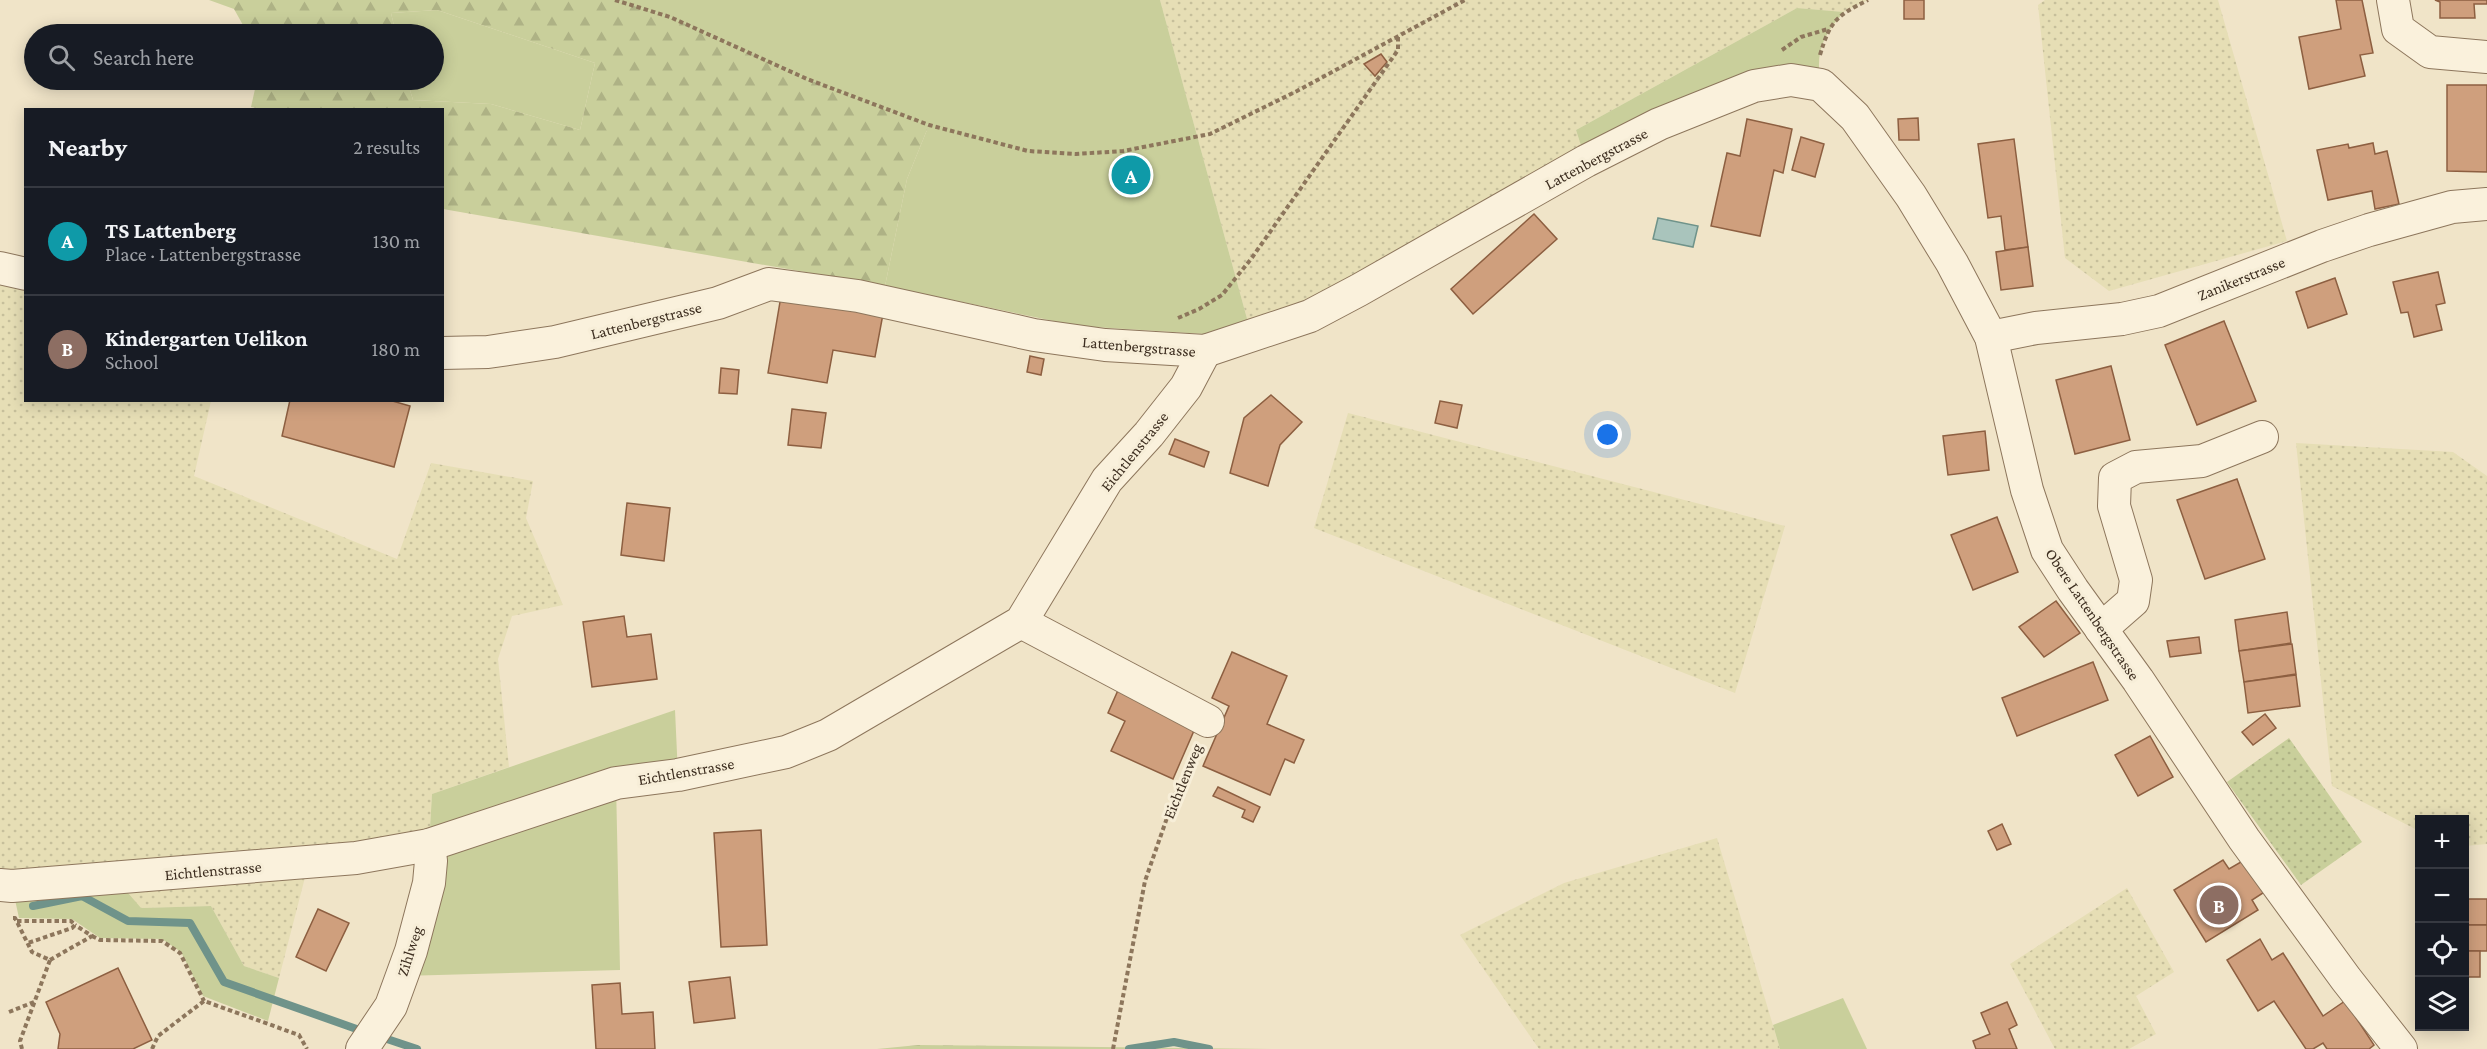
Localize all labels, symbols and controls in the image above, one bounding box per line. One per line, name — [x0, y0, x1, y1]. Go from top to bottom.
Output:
search box — [24, 24, 444, 90]
icon: search — [45, 41, 78, 74]
text: Search here — [93, 45, 194, 70]
street label: Lattenbergstrasse — [1542, 124, 1651, 194]
text: Nearby — [48, 133, 127, 162]
text: 2 results — [353, 136, 420, 158]
pin: A — [1112, 152, 1150, 198]
text: TS Lattenberg — [105, 218, 236, 243]
text: A — [62, 230, 73, 252]
text: 130 m — [373, 230, 420, 252]
text: Place · Lattenbergstrasse — [105, 243, 301, 265]
street label: Zanikerstrasse — [2195, 253, 2287, 304]
street label: Lattenbergstrasse — [589, 298, 704, 343]
text: Kindergarten Uelikon — [105, 326, 308, 351]
street label: Lattenbergstrasse — [1081, 333, 1196, 361]
text: B — [62, 338, 73, 360]
text: 180 m — [371, 338, 420, 360]
text: School — [105, 351, 158, 373]
street label: Eichtlenstrasse — [1097, 408, 1172, 494]
your location — [1593, 420, 1622, 449]
street label: Obere Lattenbergstrasse — [2041, 545, 2143, 684]
street label: Eichtlenweg — [1160, 741, 1206, 822]
street label: Eichtlenstrasse — [637, 755, 735, 788]
map controls — [2415, 815, 2469, 1031]
button: + — [2415, 815, 2469, 869]
street label: Eichtlenstrasse — [164, 858, 262, 883]
button: − — [2415, 869, 2469, 923]
pin: B — [2200, 882, 2238, 928]
button: locate — [2415, 923, 2469, 977]
street label: Zihlweg — [393, 924, 427, 979]
button: layers — [2415, 977, 2469, 1031]

